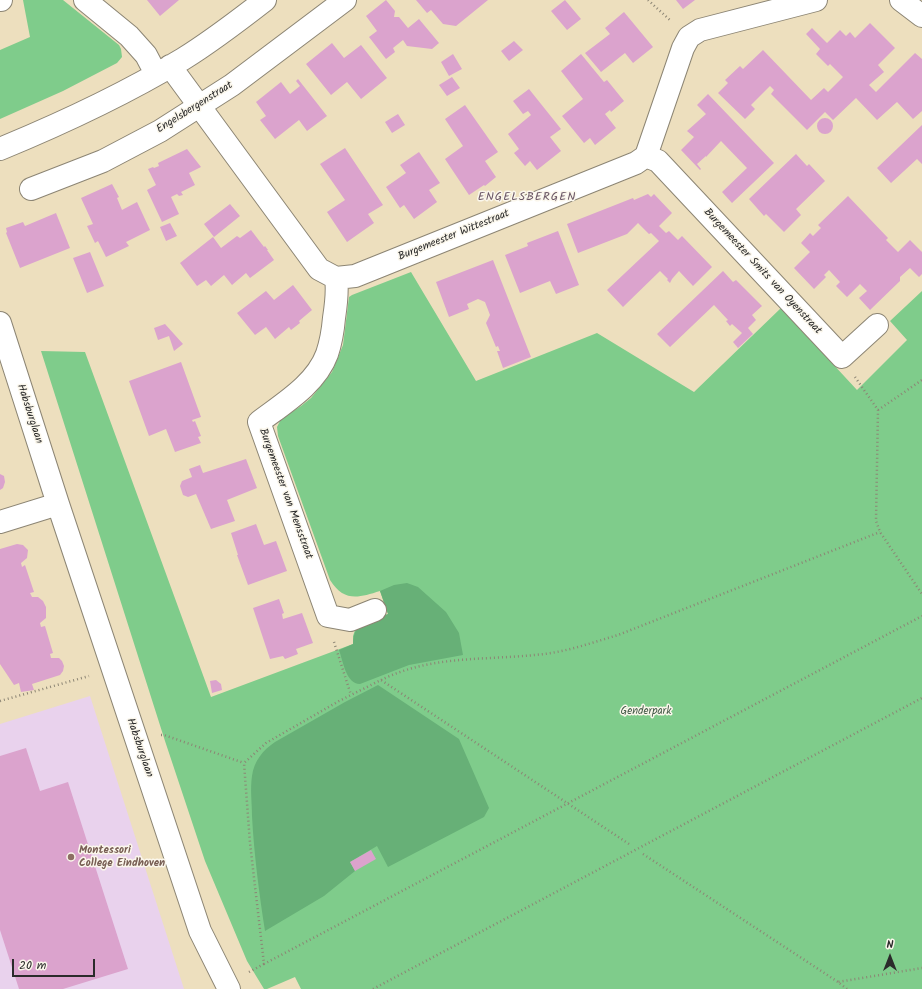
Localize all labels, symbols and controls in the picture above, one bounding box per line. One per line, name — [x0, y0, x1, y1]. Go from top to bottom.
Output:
street label: Engelsbergenstraat — [154, 79, 236, 137]
district label: ENGELSBERGEN — [478, 191, 576, 205]
street label: Burgemeester Smits van Oyenstraat — [700, 206, 824, 338]
street label: Burgemeester Wittestraat — [397, 208, 511, 264]
street label: Habsburglaan — [13, 383, 45, 445]
street label: Burgemeester van Mensstraat — [255, 427, 315, 561]
park label: Genderpark — [621, 705, 671, 719]
street label: Habsburglaan — [123, 717, 155, 779]
place label: Montessori College Eindhoven — [79, 844, 165, 870]
marker: Montessori College Eindhoven — [66, 852, 76, 862]
text: N — [887, 936, 893, 954]
north arrow — [870, 937, 910, 977]
scale bar — [14, 951, 97, 977]
text: 20 m — [19, 956, 46, 975]

